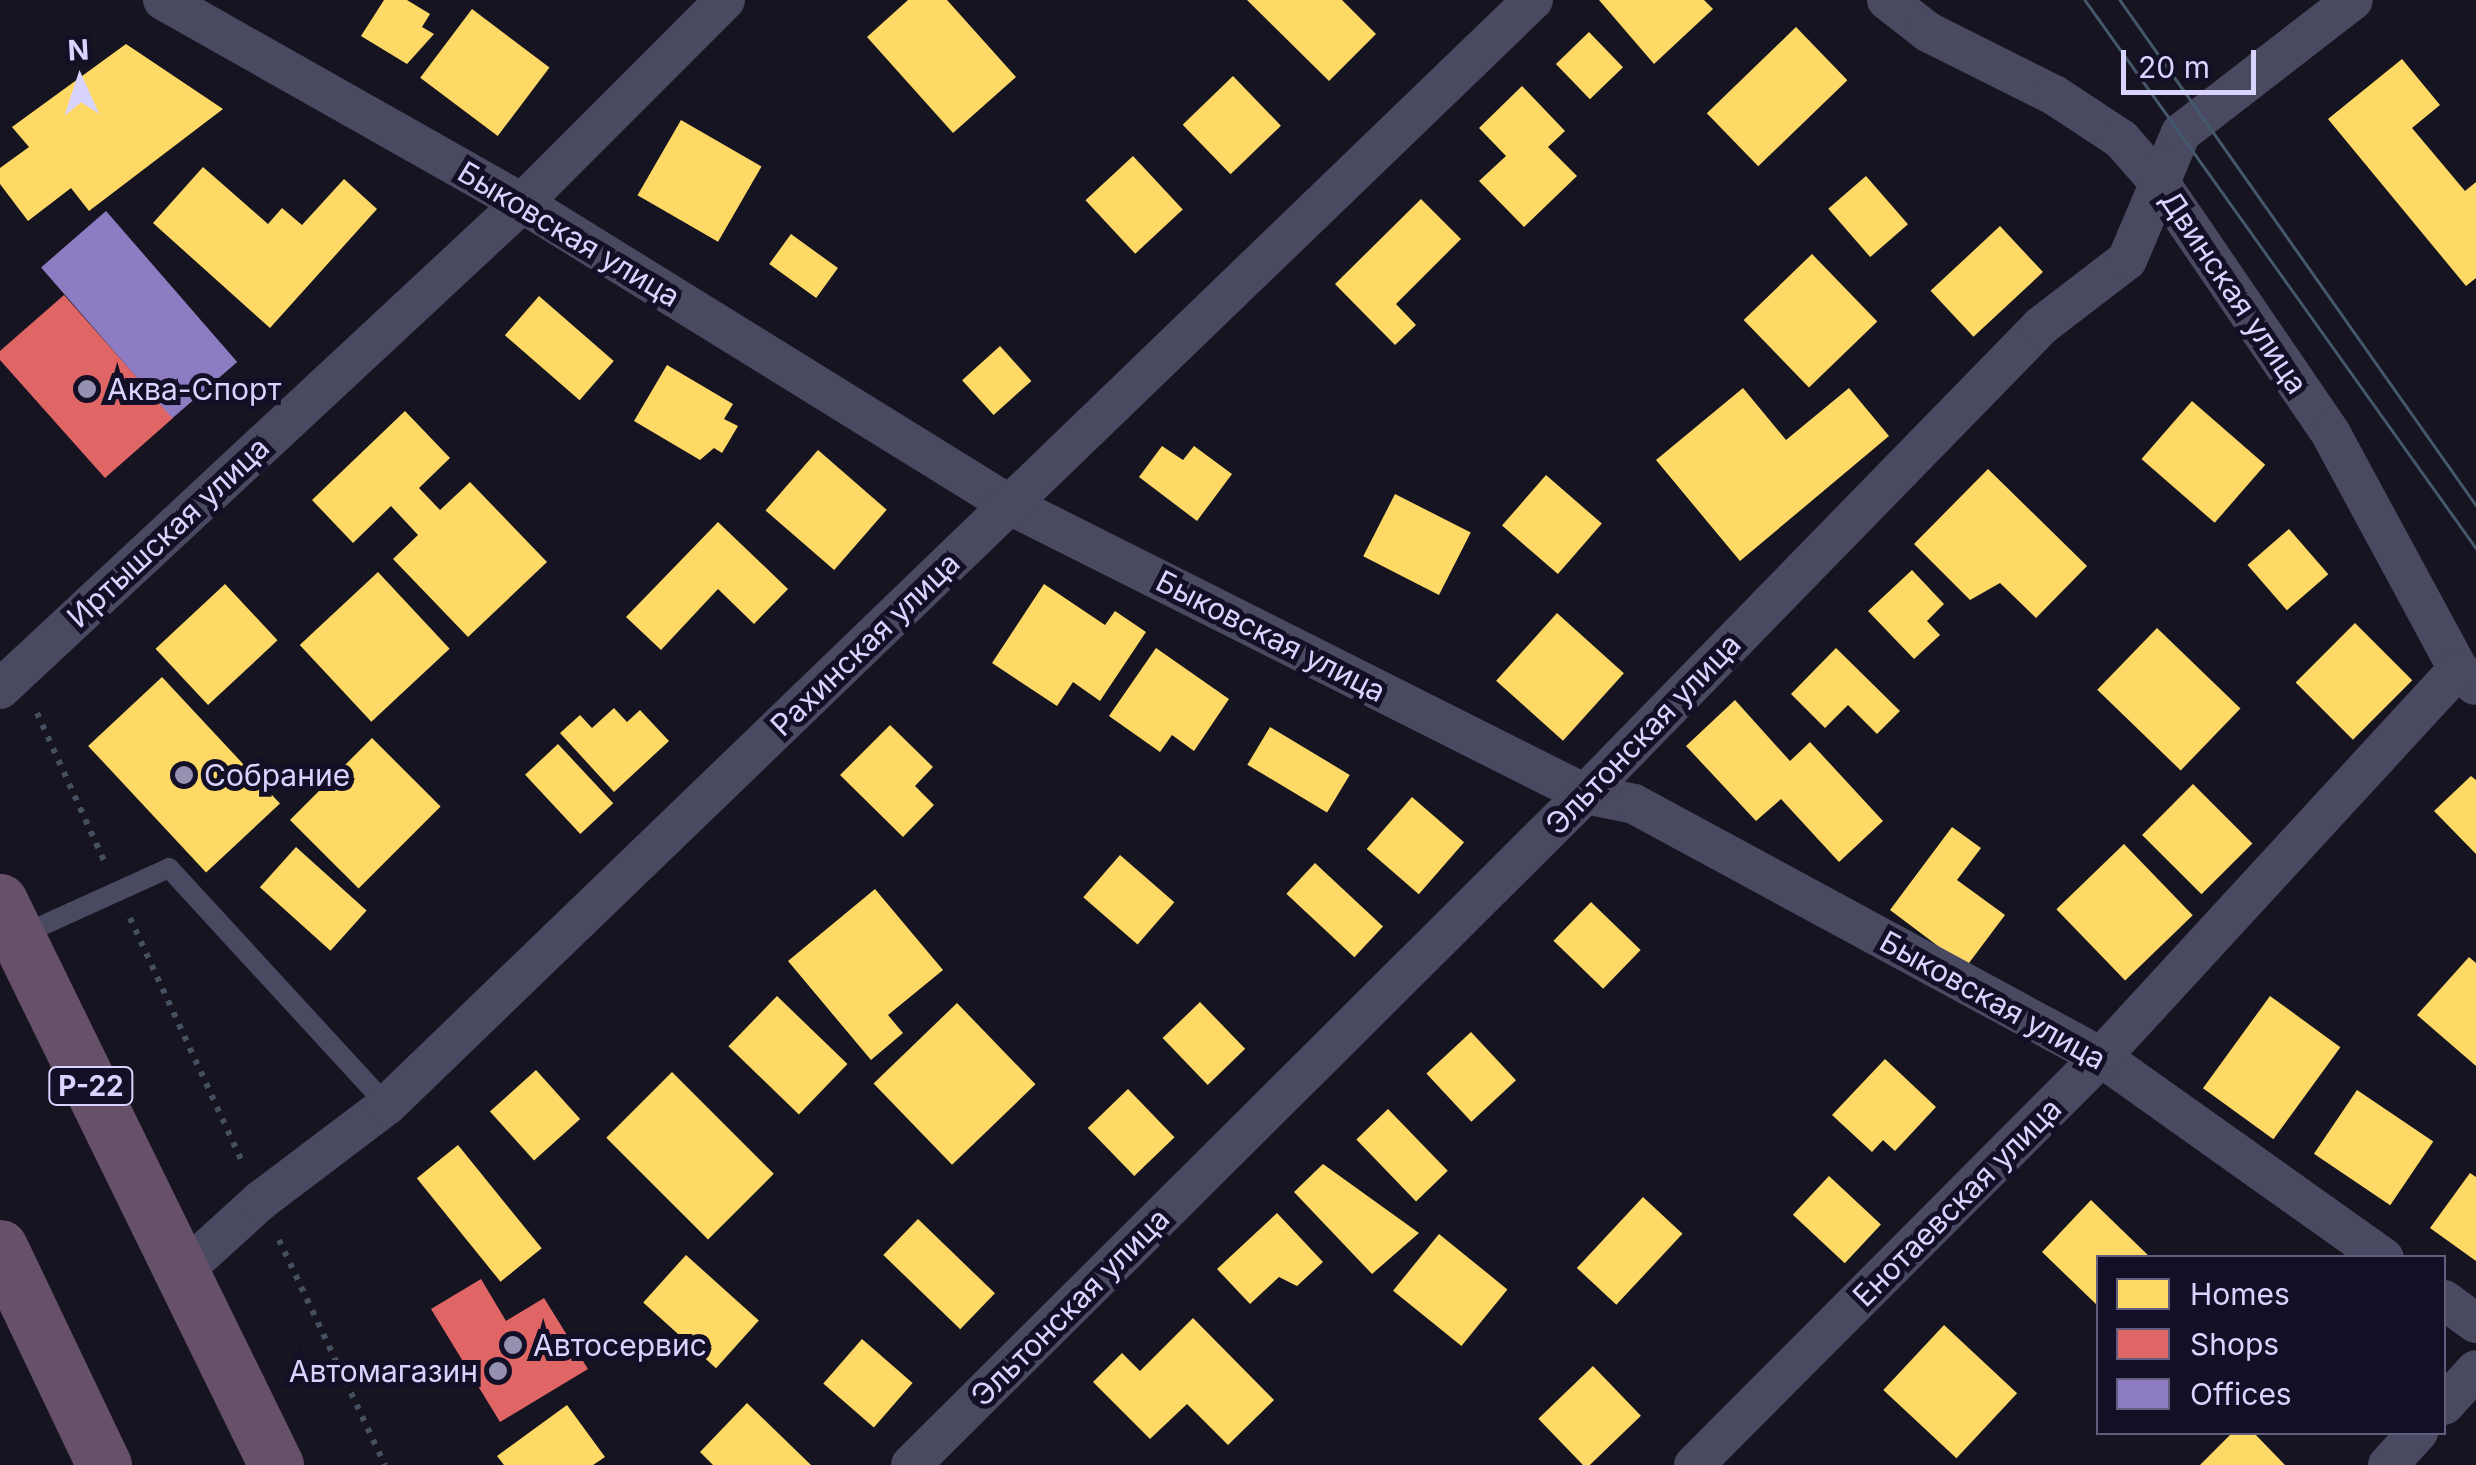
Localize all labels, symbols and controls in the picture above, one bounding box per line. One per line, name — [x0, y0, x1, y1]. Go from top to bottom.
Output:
north arrow — [30, 30, 130, 130]
scale bar — [2126, 30, 2261, 92]
text: N — [67, 33, 90, 68]
text: 20 m — [2138, 49, 2210, 85]
street label: Быковская улица — [451, 154, 687, 314]
street label: Двинская улица — [2153, 183, 2315, 401]
place label: Аква-Спорт — [107, 371, 281, 407]
marker: Аква-Спорт — [76, 378, 98, 400]
street label: Иртышская улица — [60, 429, 276, 635]
street label: Рахинская улица — [763, 545, 967, 743]
street label: Быковская улица — [1150, 563, 1392, 709]
street label: Эльтонская улица — [1538, 626, 1748, 842]
place label: Собрание — [204, 757, 350, 793]
marker: Собрание — [173, 764, 195, 786]
street label: Быковская улица — [1874, 923, 2112, 1077]
road number: Р-22 — [46, 1063, 136, 1109]
street label: Енотаевская улица — [1845, 1090, 2069, 1314]
street label: Эльтонская улица — [964, 1201, 1176, 1413]
legend — [2096, 1255, 2446, 1435]
text: Homes — [2190, 1276, 2290, 1312]
text: Shops — [2190, 1326, 2279, 1362]
place label: Автосервис — [533, 1327, 707, 1363]
marker: Автосервис — [502, 1334, 524, 1356]
place label: Автомагазин — [289, 1353, 478, 1389]
marker: Автомагазин — [487, 1360, 509, 1382]
text: Offices — [2190, 1376, 2292, 1412]

